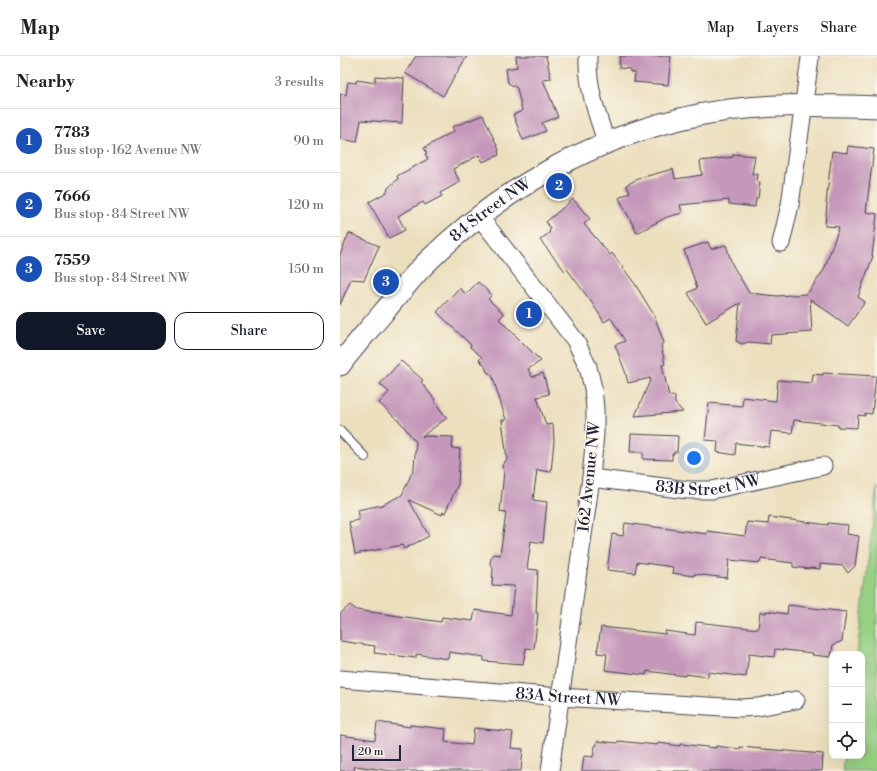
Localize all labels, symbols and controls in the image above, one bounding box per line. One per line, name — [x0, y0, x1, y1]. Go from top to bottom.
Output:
text: Map — [20, 16, 60, 40]
text: Map — [707, 19, 734, 37]
text: Layers — [756, 19, 799, 37]
text: Share — [821, 19, 857, 37]
text: Nearby — [16, 71, 75, 93]
text: 3 results — [275, 74, 324, 90]
text: 7783 — [54, 123, 90, 142]
text: 1 — [26, 133, 32, 149]
text: 90 m — [293, 133, 324, 149]
text: Bus stop · 162 Avenue NW — [54, 142, 202, 158]
pin: 2 — [546, 171, 572, 201]
street label: 84 Street NW — [445, 173, 535, 246]
text: 7666 — [54, 187, 91, 206]
text: 2 — [25, 197, 33, 213]
text: 120 m — [288, 197, 324, 213]
text: Bus stop · 84 Street NW — [54, 206, 190, 222]
text: 7559 — [54, 251, 91, 270]
text: 3 — [25, 261, 33, 277]
text: 150 m — [289, 261, 324, 277]
pin: 3 — [373, 267, 399, 297]
text: Bus stop · 84 Street NW — [54, 270, 190, 286]
pin: 1 — [516, 299, 542, 329]
button: Save — [16, 312, 166, 350]
button: Share — [174, 312, 324, 350]
street label: 162 Avenue NW — [573, 420, 605, 533]
your location — [684, 448, 704, 468]
street label: 83B Street NW — [654, 470, 763, 500]
map controls — [829, 651, 865, 759]
button: + — [829, 651, 865, 687]
street label: 83A Street NW — [515, 683, 622, 711]
button: − — [829, 687, 865, 723]
button: locate — [829, 723, 865, 759]
scale bar — [352, 743, 401, 762]
text: 20 m — [358, 745, 383, 759]

